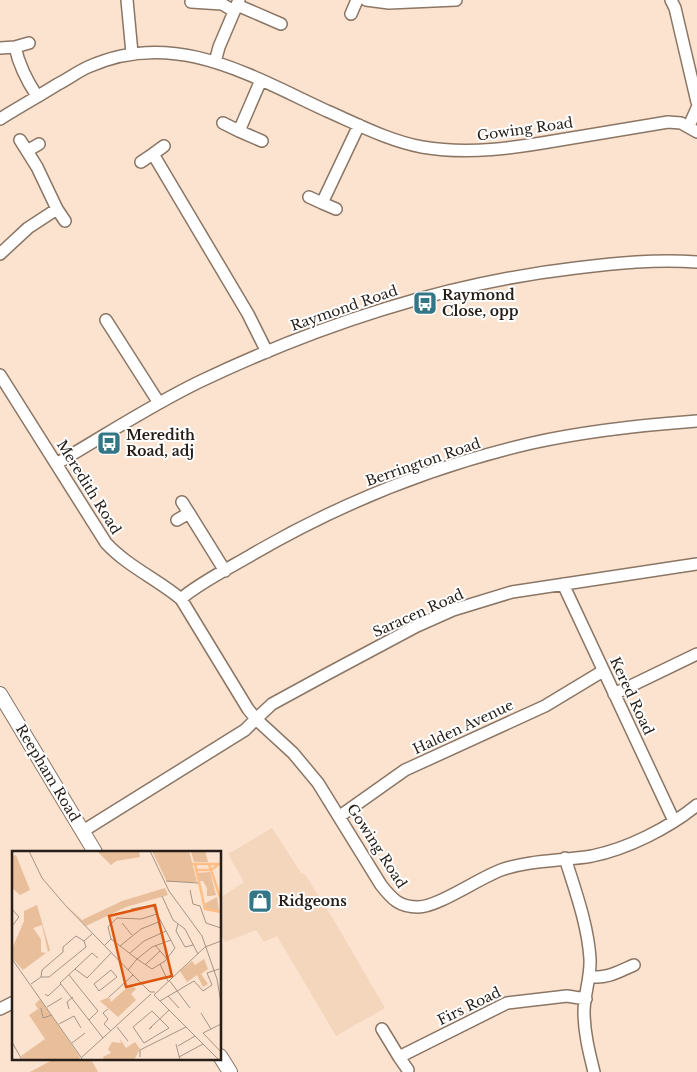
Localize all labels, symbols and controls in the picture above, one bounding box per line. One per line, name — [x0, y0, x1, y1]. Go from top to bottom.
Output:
street label: Gowing Road — [476, 113, 575, 145]
street label: Raymond Road — [288, 281, 400, 335]
place label: Raymond Close, opp — [442, 286, 519, 320]
bus stop icon: Raymond Close, opp — [412, 290, 438, 316]
place label: Meredith Road, adj — [126, 426, 195, 460]
bus stop icon: Meredith Road, adj — [96, 430, 122, 456]
street label: Berrington Road — [363, 434, 483, 490]
street label: Meredith Road — [53, 436, 126, 538]
street label: Saracen Road — [370, 585, 467, 641]
street label: Kered Road — [606, 654, 658, 738]
street label: Halden Avenue — [410, 696, 516, 758]
street label: Reepham Road — [12, 721, 84, 825]
street label: Gowing Road — [343, 800, 411, 892]
inset map — [12, 851, 221, 1060]
shop icon: Ridgeons — [247, 888, 273, 914]
place label: Ridgeons — [278, 892, 347, 910]
street label: Firs Road — [434, 983, 504, 1029]

